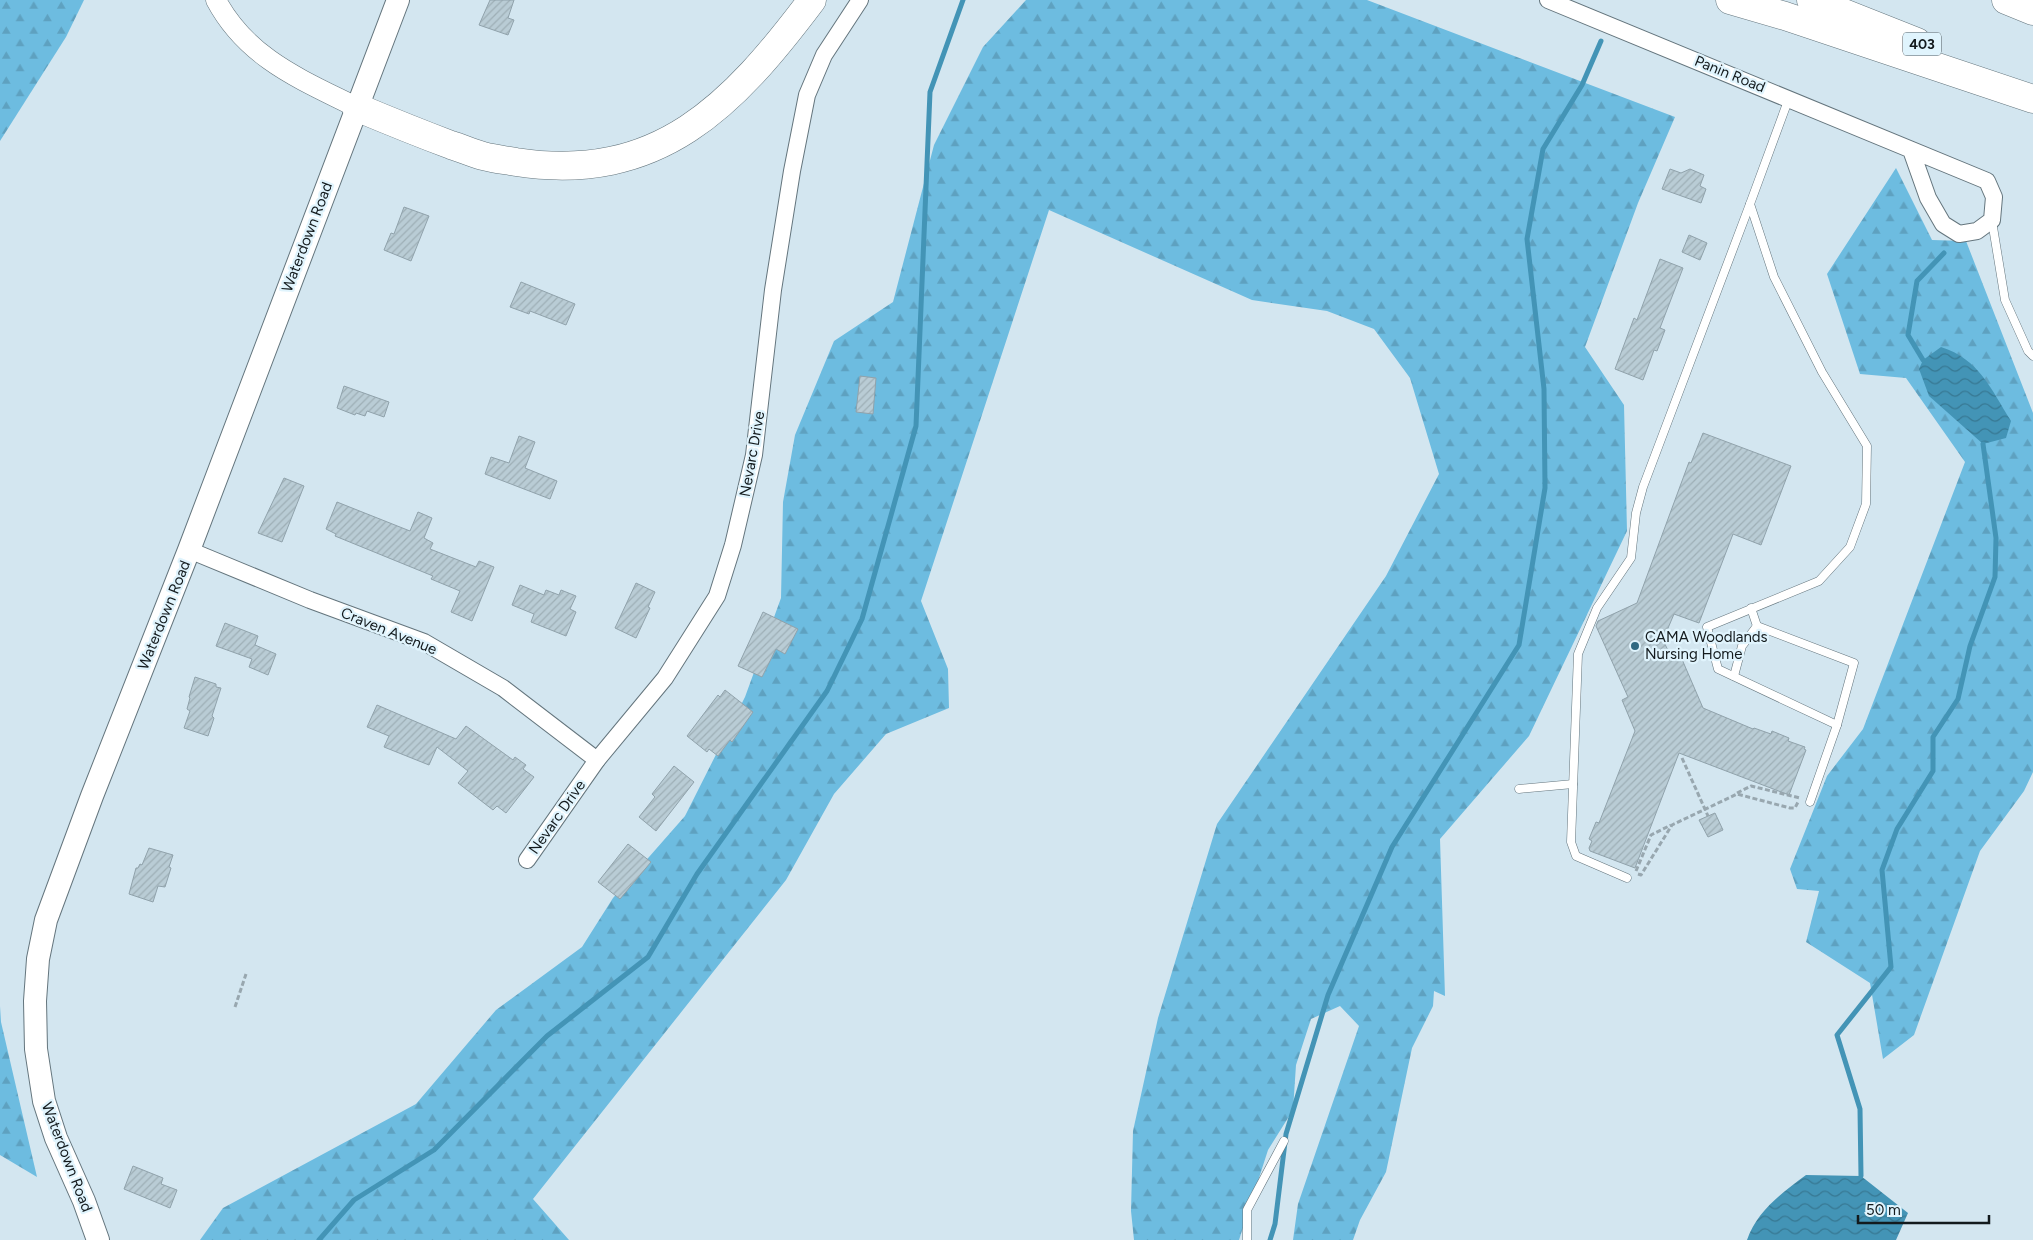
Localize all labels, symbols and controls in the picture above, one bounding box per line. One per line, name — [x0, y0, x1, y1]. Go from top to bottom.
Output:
road number: 403 — [1903, 33, 1941, 56]
street label: Panin Road — [1692, 52, 1768, 96]
street label: Waterdown Road — [278, 180, 336, 294]
street label: Nevarc Drive — [736, 410, 768, 498]
street label: Waterdown Road — [134, 558, 194, 672]
street label: Craven Avenue — [338, 604, 440, 658]
place label: CAMA Woodlands Nursing Home — [1645, 628, 1768, 663]
marker: CAMA Woodlands Nursing Home — [1629, 640, 1641, 652]
street label: Nevarc Drive — [525, 776, 589, 858]
street label: Waterdown Road — [38, 1100, 96, 1214]
scale bar — [1858, 1192, 1989, 1224]
text: 50 m — [1866, 1201, 1901, 1219]

